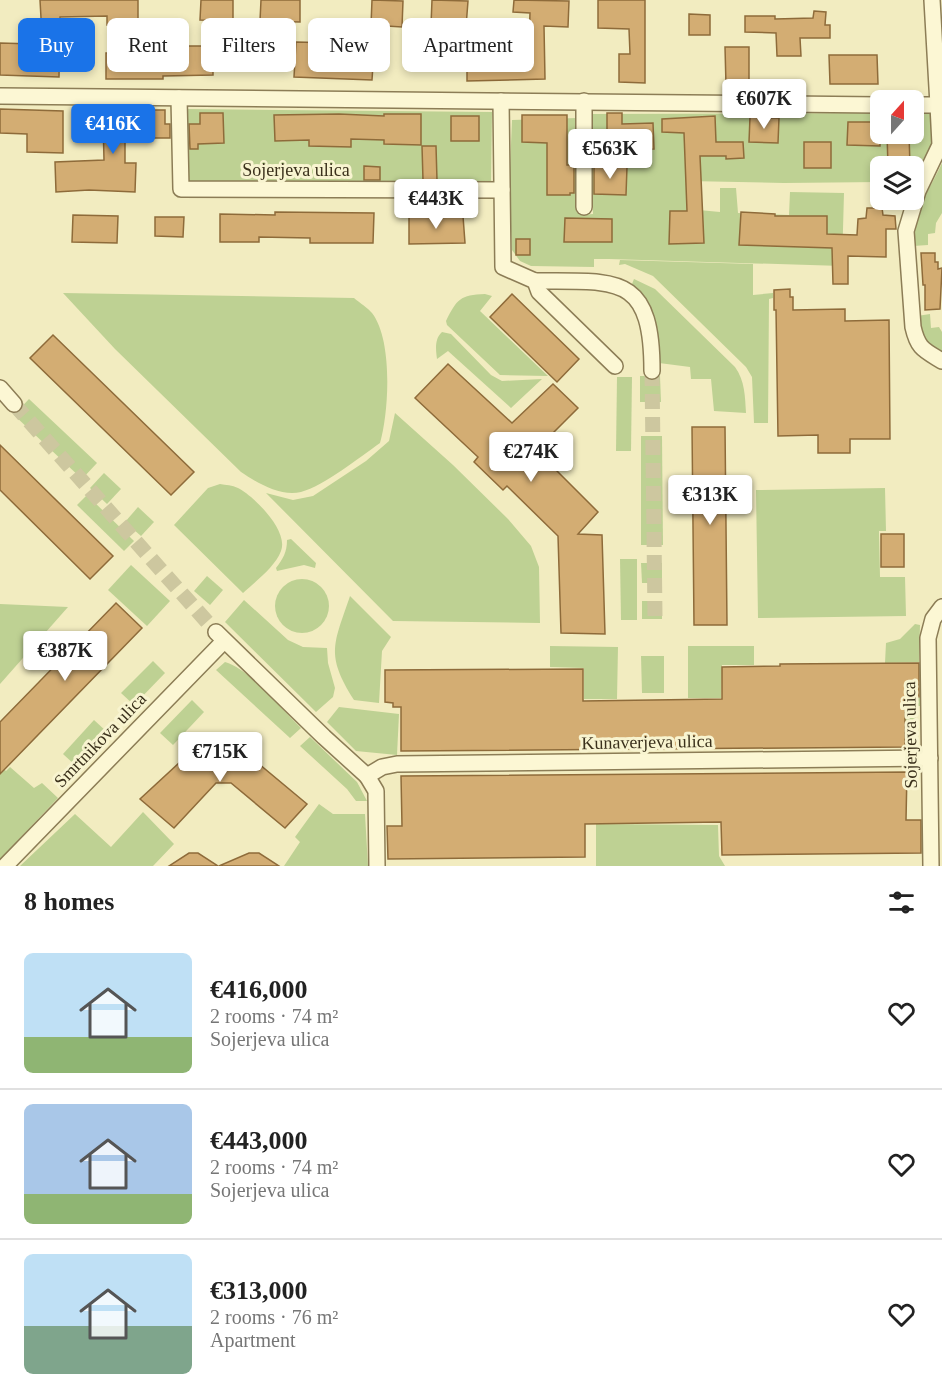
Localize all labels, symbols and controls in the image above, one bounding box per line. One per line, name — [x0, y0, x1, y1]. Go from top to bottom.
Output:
chip: Buy — [18, 18, 95, 72]
chip: Rent — [107, 18, 189, 72]
chip: Filters — [201, 18, 296, 72]
chip: New — [308, 18, 390, 72]
chip: Apartment — [402, 18, 534, 72]
pin: €607K — [722, 79, 806, 130]
text: €607K — [736, 87, 792, 109]
north arrow — [870, 90, 924, 144]
map controls — [870, 90, 924, 210]
pin: €416K — [71, 104, 155, 155]
text: €416K — [85, 112, 141, 134]
pin: €563K — [568, 129, 652, 180]
text: €563K — [582, 137, 638, 159]
button: layers — [870, 156, 924, 210]
street label: Sojerjeva ulica — [242, 160, 350, 180]
pin: €443K — [394, 179, 478, 230]
text: €443K — [408, 187, 464, 209]
pin: €274K — [489, 432, 573, 483]
text: €274K — [503, 440, 559, 462]
pin: €313K — [668, 475, 752, 526]
text: €313K — [682, 483, 738, 505]
pin: €387K — [23, 631, 107, 682]
text: €387K — [37, 639, 93, 661]
street label: Sojerjeva ulica — [899, 681, 921, 789]
street label: Smrtnikova ulica — [50, 689, 150, 791]
street label: Kunaverjeva ulica — [581, 731, 713, 753]
pin: €715K — [178, 732, 262, 783]
text: €715K — [192, 740, 248, 762]
icon: filters — [885, 886, 918, 919]
text: 8 homes — [24, 887, 114, 916]
text: €416,000 — [210, 975, 308, 1004]
icon: home — [72, 977, 144, 1049]
icon: heart — [885, 997, 918, 1030]
text: 2 rooms · 74 m² — [210, 1005, 338, 1027]
text: Sojerjeva ulica — [210, 1028, 329, 1050]
text: €443,000 — [210, 1126, 308, 1155]
icon: home — [72, 1128, 144, 1200]
icon: heart — [885, 1148, 918, 1181]
text: 2 rooms · 74 m² — [210, 1156, 338, 1178]
text: Sojerjeva ulica — [210, 1179, 329, 1201]
text: €313,000 — [210, 1276, 308, 1305]
icon: home — [72, 1278, 144, 1350]
icon: heart — [885, 1298, 918, 1331]
text: 2 rooms · 76 m² — [210, 1306, 338, 1328]
text: Apartment — [210, 1329, 296, 1351]

